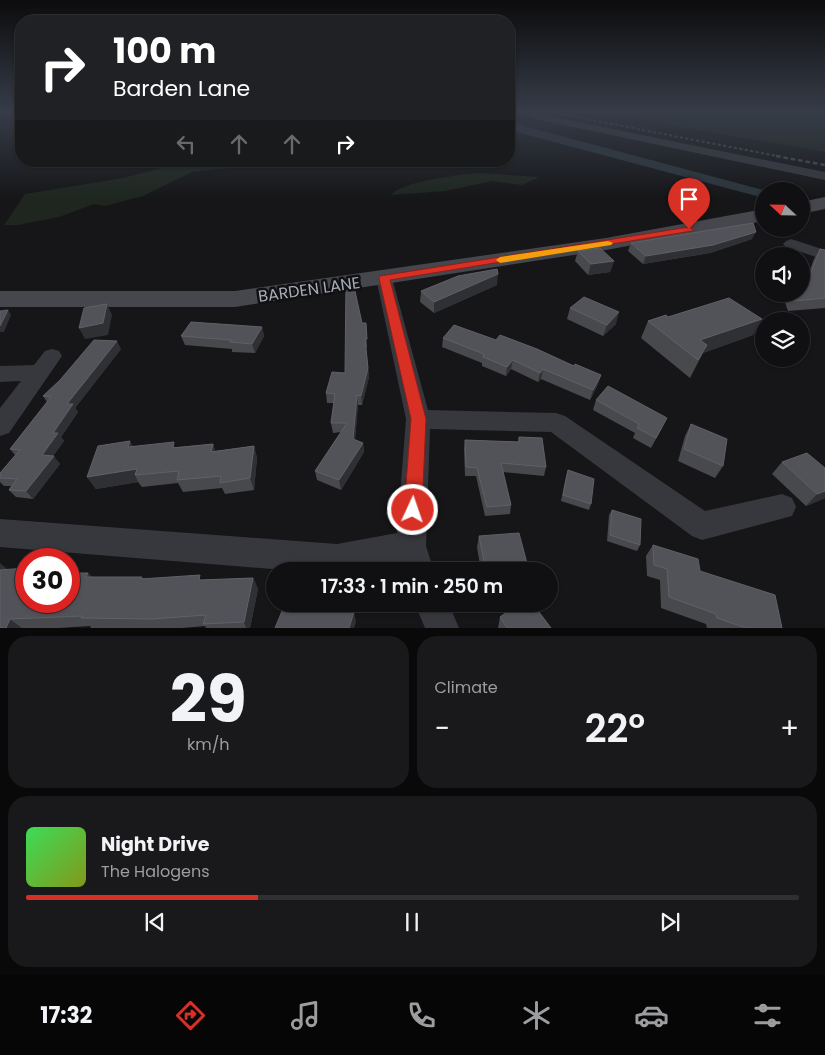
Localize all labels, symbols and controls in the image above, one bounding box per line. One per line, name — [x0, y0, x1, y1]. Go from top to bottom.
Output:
text: 100 m — [113, 26, 216, 75]
icon: right — [30, 35, 95, 100]
text: Barden Lane — [113, 73, 250, 104]
icon: left — [172, 130, 200, 158]
icon: ahead — [225, 130, 253, 158]
icon: ahead — [278, 130, 306, 158]
icon: right — [331, 130, 359, 158]
pin — [668, 178, 710, 229]
north arrow — [755, 182, 810, 238]
map controls — [755, 182, 810, 367]
icon: arrive — [675, 185, 703, 213]
button: sound — [755, 247, 810, 302]
street label: BARDEN LANE — [257, 271, 361, 308]
button: layers — [755, 312, 810, 367]
position arrow — [386, 483, 438, 535]
speed limit sign: 30 — [15, 548, 80, 613]
text: 17:33 · 1 min · 250 m — [321, 573, 503, 600]
text: 29 — [170, 654, 247, 745]
text: Climate — [435, 676, 498, 699]
text: 22° — [585, 702, 645, 755]
text: − — [435, 709, 450, 748]
text: + — [780, 709, 799, 748]
text: km/h — [187, 733, 230, 756]
text: Night Drive — [101, 831, 210, 858]
text: The Halogens — [101, 860, 209, 883]
icon: previous — [141, 908, 169, 936]
icon: pause — [398, 908, 426, 936]
icon: next — [656, 908, 684, 936]
icon: directions — [173, 998, 208, 1033]
icon: music — [288, 998, 323, 1033]
icon: phone — [404, 998, 439, 1033]
icon: climate — [519, 998, 554, 1033]
icon: car — [634, 998, 669, 1033]
icon: filters — [750, 998, 785, 1033]
text: 17:32 — [40, 1000, 92, 1031]

